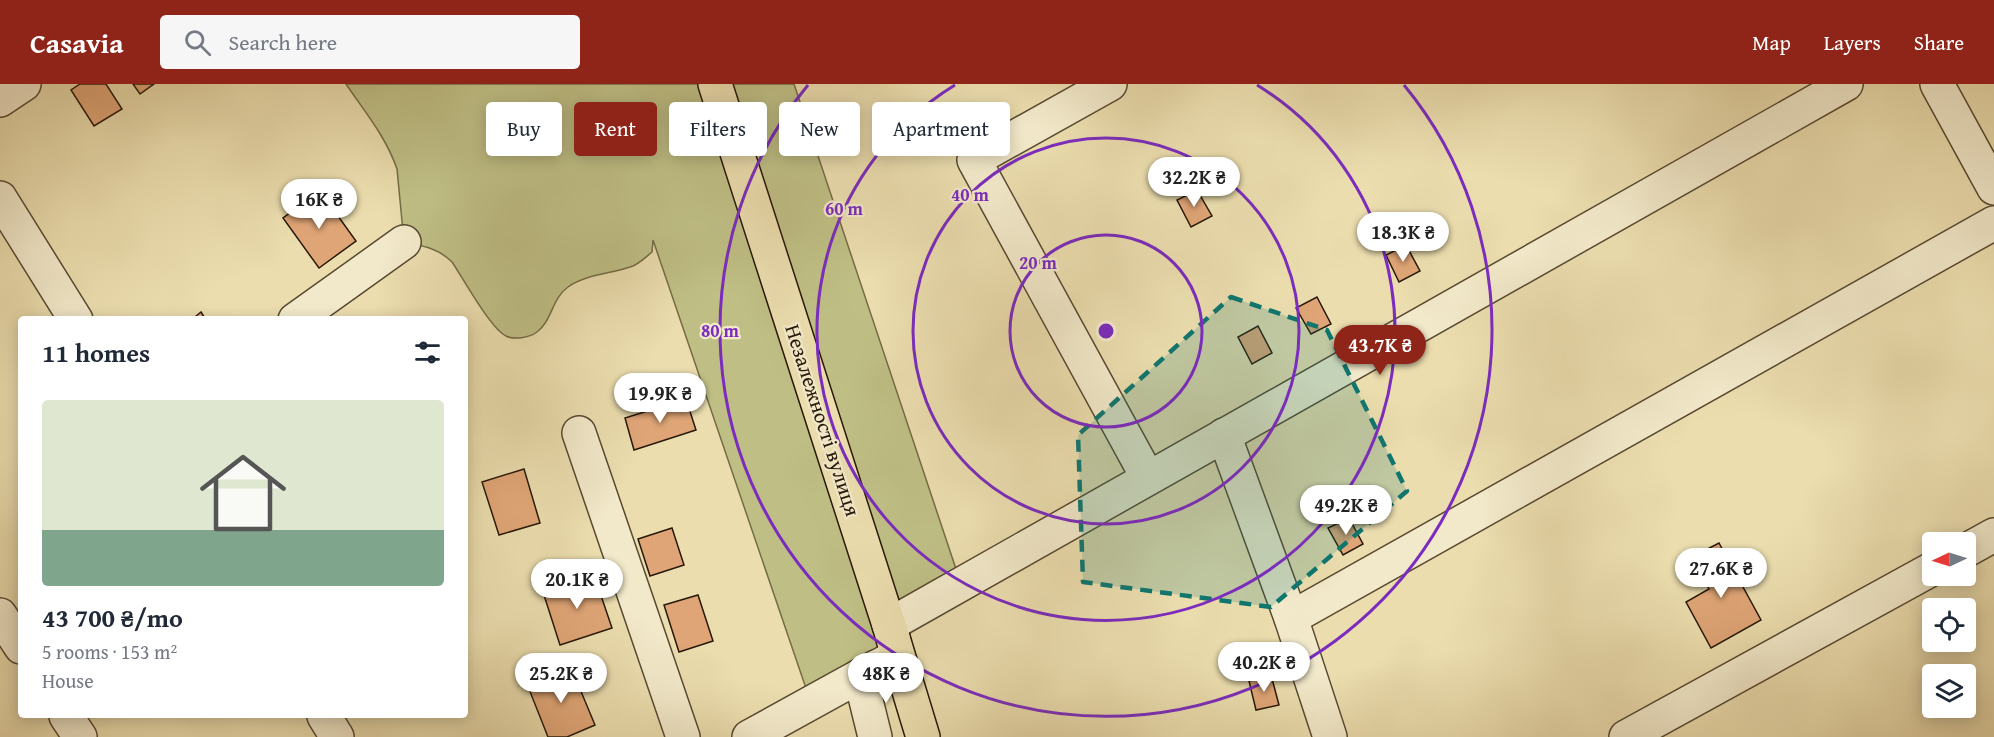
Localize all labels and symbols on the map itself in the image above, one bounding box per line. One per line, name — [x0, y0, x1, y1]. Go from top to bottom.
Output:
pin: 32.2K ₴ — [1139, 157, 1249, 208]
pin: 16K ₴ — [277, 179, 361, 230]
text: 40 m — [951, 181, 990, 208]
text: 60 m — [825, 195, 864, 222]
pin: 18.3K ₴ — [1348, 212, 1458, 263]
text: 20 m — [1019, 249, 1058, 276]
text: 80 m — [701, 317, 740, 344]
street label: Незалежності вулиця — [777, 320, 869, 520]
centre of rings — [1096, 321, 1116, 341]
pin: 43.7K ₴ — [1325, 325, 1435, 376]
pin: 19.9K ₴ — [605, 373, 715, 424]
pin: 49.2K ₴ — [1291, 485, 1401, 536]
north arrow — [1922, 532, 1976, 586]
pin: 27.6K ₴ — [1666, 548, 1776, 599]
pin: 20.1K ₴ — [522, 559, 632, 610]
pin: 40.2K ₴ — [1209, 642, 1319, 693]
pin: 25.2K ₴ — [506, 653, 616, 704]
pin: 48K ₴ — [844, 653, 928, 704]

